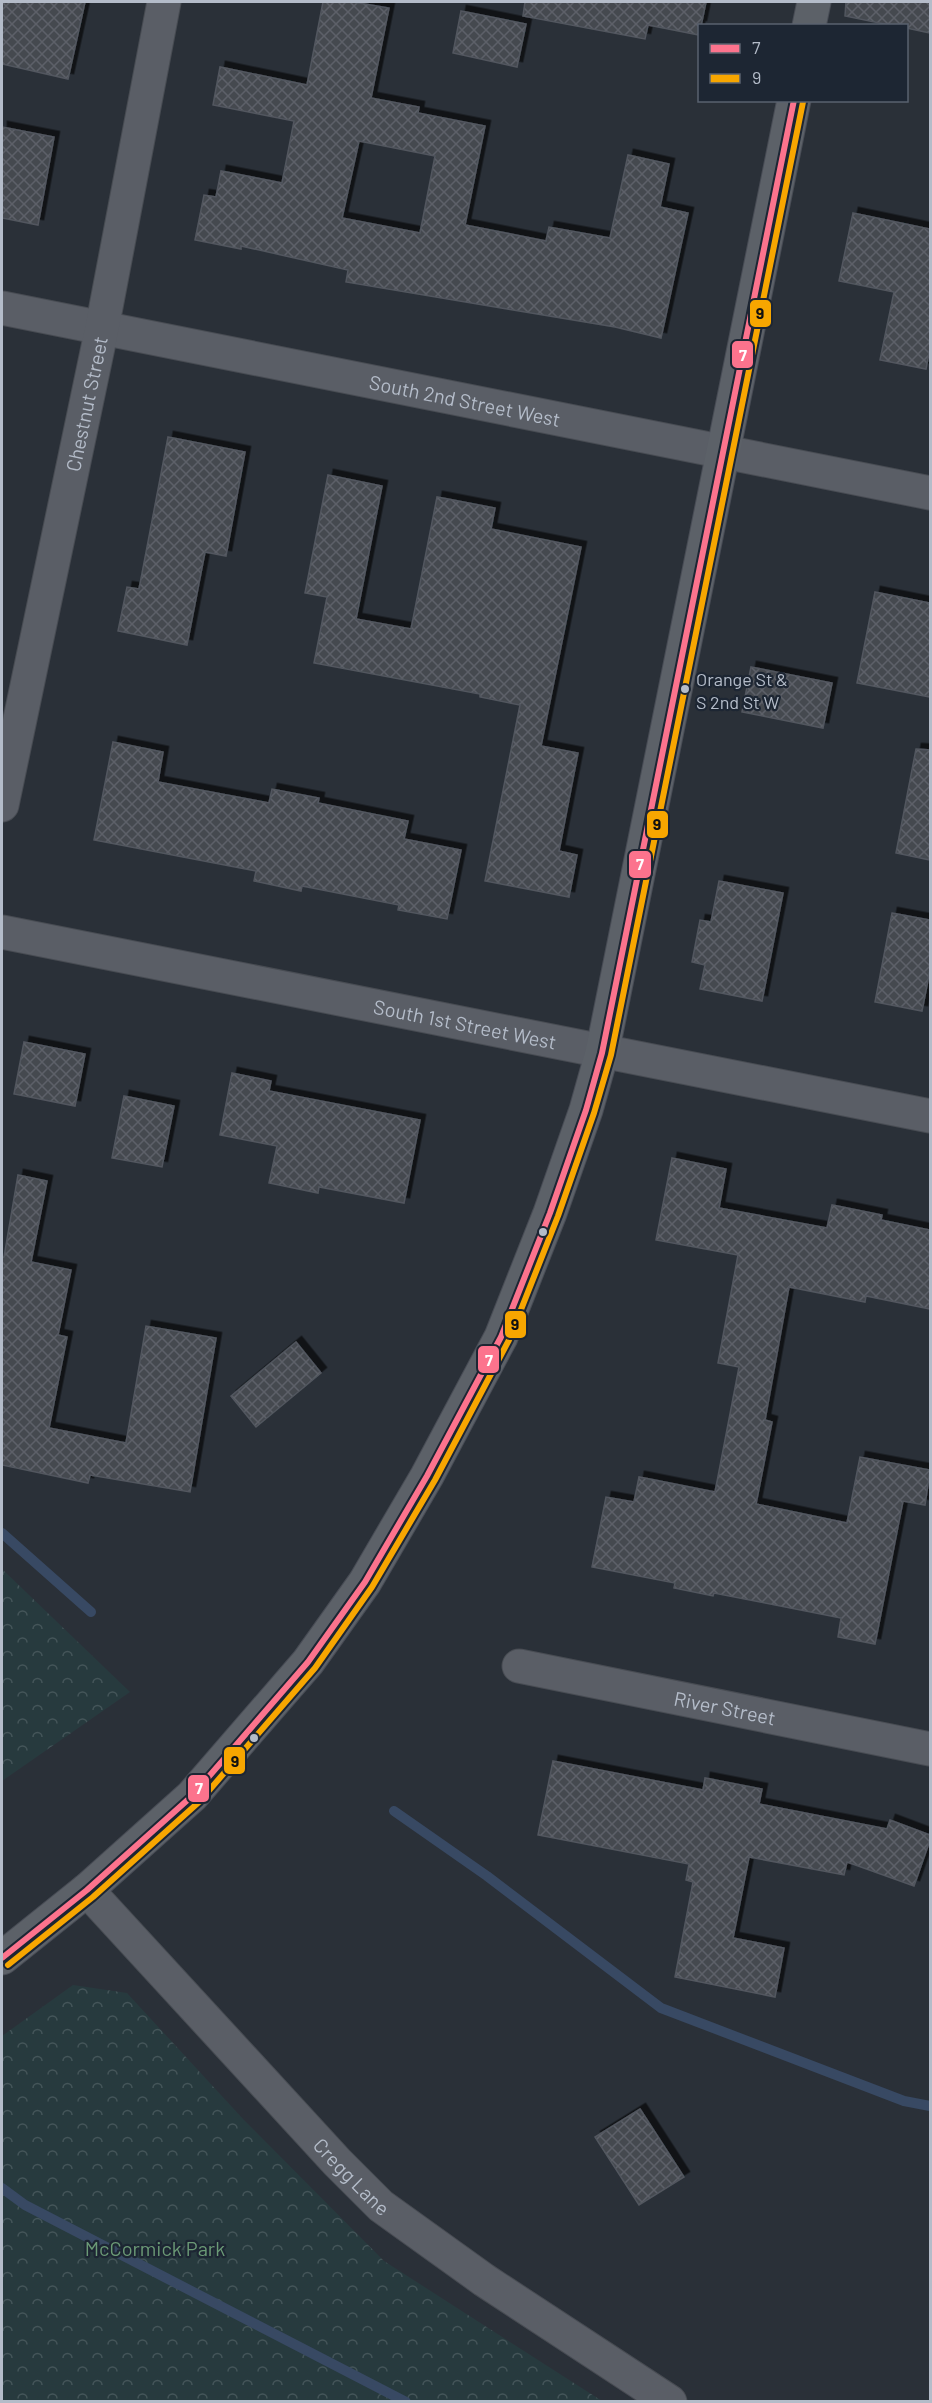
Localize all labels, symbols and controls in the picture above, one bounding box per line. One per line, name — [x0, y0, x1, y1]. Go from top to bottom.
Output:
legend — [698, 24, 908, 102]
text: 7 — [752, 36, 761, 58]
text: 9 — [752, 66, 761, 88]
line badge: 9 — [749, 299, 772, 328]
text: 9 — [756, 303, 764, 322]
street label: Chestnut Street — [60, 334, 112, 474]
line badge: 7 — [731, 340, 754, 369]
text: 7 — [739, 345, 747, 364]
street label: South 2nd Street West — [367, 370, 563, 431]
place label: Orange St & S 2nd St W — [696, 668, 788, 713]
marker: Orange St & S 2nd St W — [679, 683, 691, 695]
line badge: 9 — [646, 810, 669, 839]
text: 9 — [653, 814, 661, 833]
line badge: 7 — [628, 850, 652, 879]
text: 7 — [636, 854, 644, 873]
street label: South 1st Street West — [371, 994, 558, 1054]
unlabelled marker — [537, 1226, 549, 1238]
line badge: 9 — [504, 1310, 527, 1339]
text: 9 — [511, 1314, 519, 1333]
line badge: 7 — [477, 1345, 500, 1374]
text: 7 — [485, 1350, 493, 1369]
street label: River Street — [672, 1686, 778, 1730]
unlabelled marker — [248, 1732, 260, 1744]
line badge: 9 — [223, 1746, 246, 1775]
text: 9 — [231, 1751, 239, 1770]
line badge: 7 — [187, 1774, 210, 1803]
text: 7 — [195, 1778, 203, 1797]
street label: Cregg Lane — [309, 2133, 394, 2220]
park label: McCormick Park — [85, 2236, 225, 2260]

